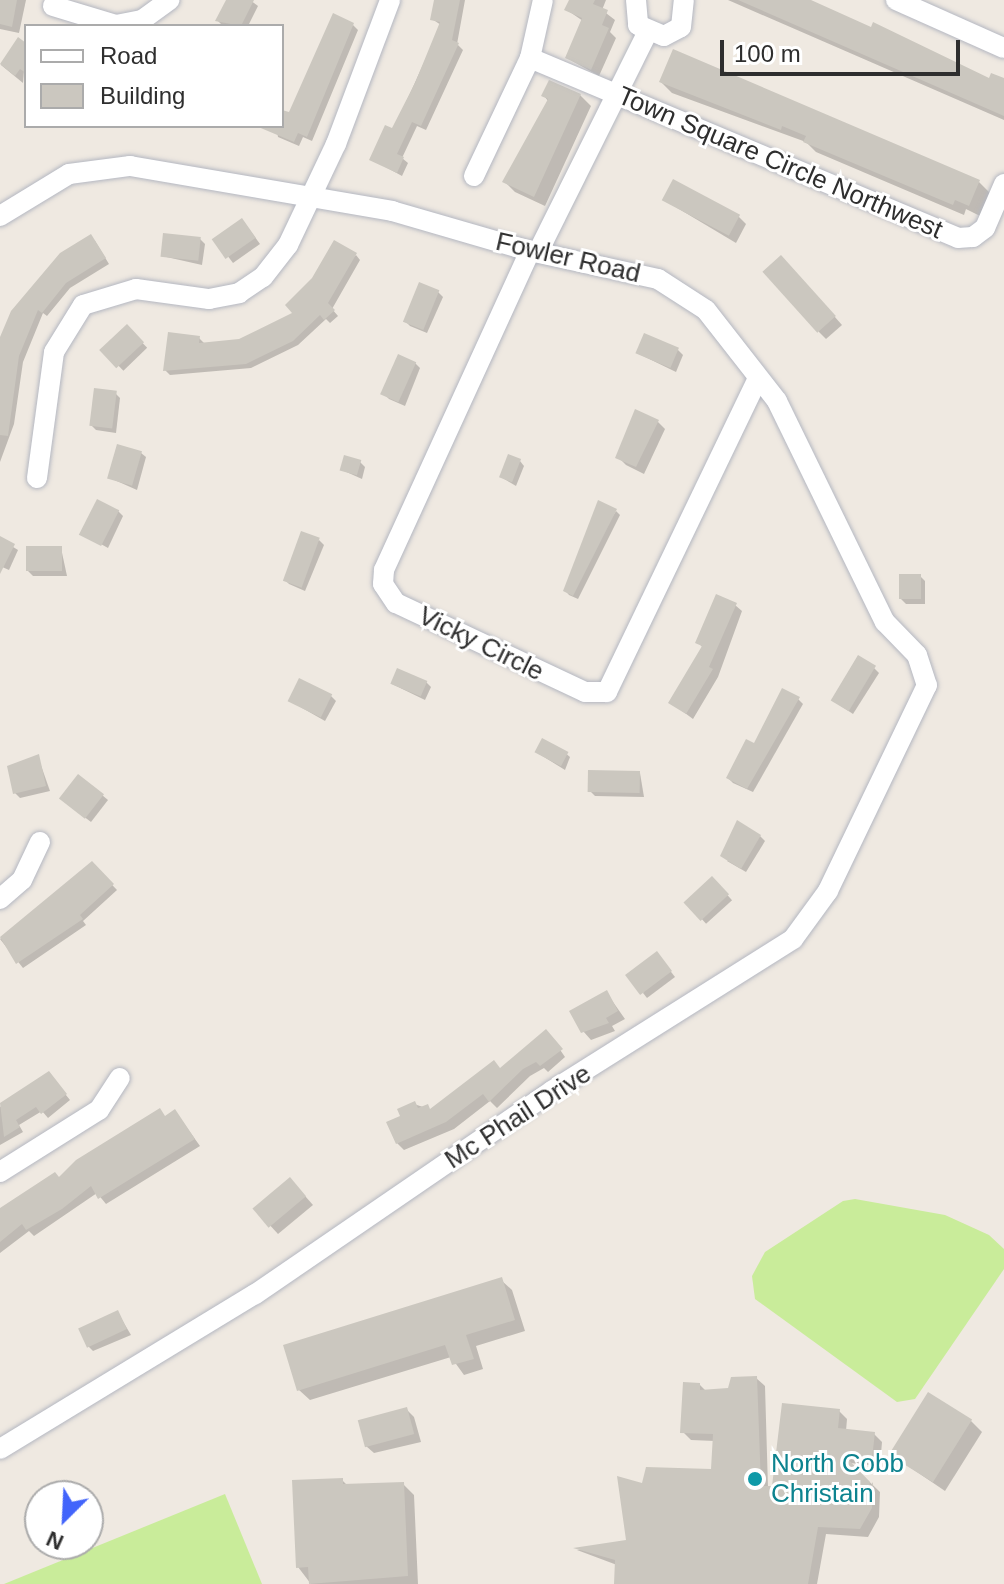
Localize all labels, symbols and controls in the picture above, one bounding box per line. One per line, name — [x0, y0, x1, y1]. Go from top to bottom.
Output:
legend — [24, 24, 284, 128]
scale bar — [724, 24, 964, 74]
text: 100 m — [734, 40, 801, 67]
text: Road — [100, 42, 157, 69]
street label: Town Square Circle Northwest — [613, 80, 947, 246]
text: Building — [100, 82, 185, 109]
street label: Fowler Road — [493, 226, 643, 290]
street label: Vicky Circle — [413, 600, 549, 688]
street label: Mc Phail Drive — [439, 1058, 597, 1176]
place label: North Cobb Christain — [771, 1448, 904, 1510]
marker: North Cobb Christain — [746, 1470, 764, 1488]
north arrow — [24, 1480, 104, 1560]
text: N — [43, 1526, 67, 1555]

